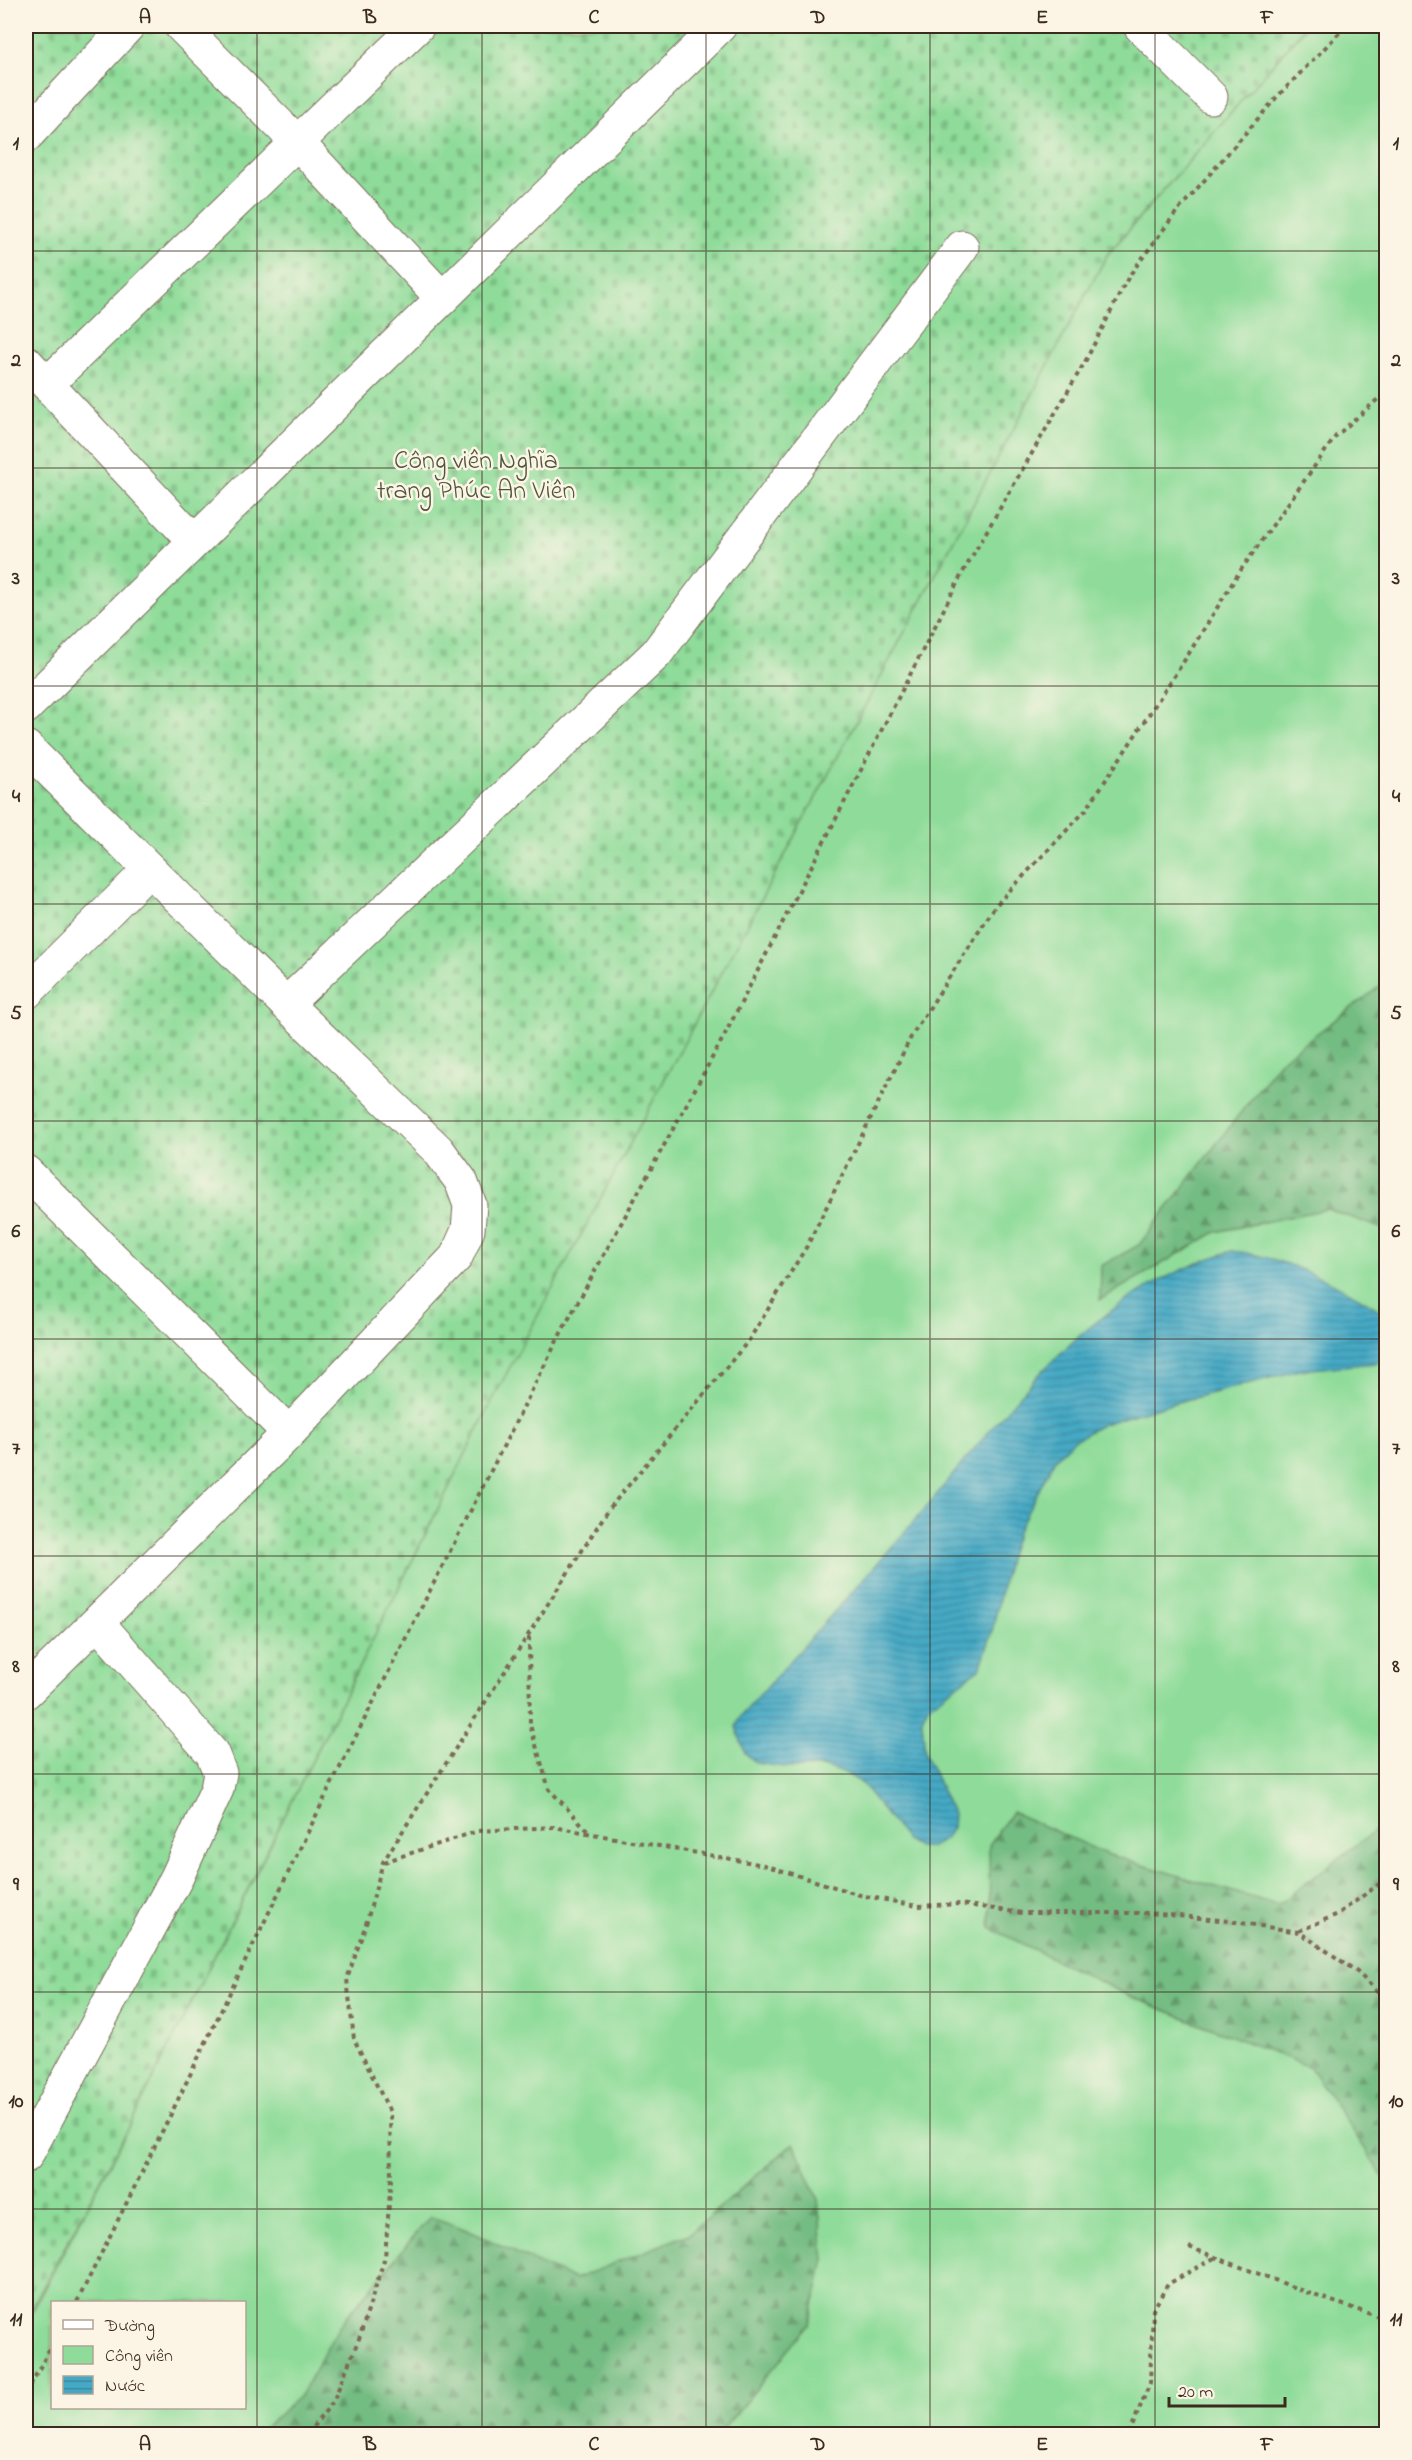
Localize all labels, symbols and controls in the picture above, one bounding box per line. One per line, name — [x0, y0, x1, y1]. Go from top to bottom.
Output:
text: A — [139, 4, 151, 33]
text: B — [362, 4, 377, 33]
text: C — [589, 4, 600, 33]
text: D — [810, 4, 825, 33]
text: E — [1036, 4, 1048, 33]
text: F — [1260, 4, 1274, 33]
text: 1 — [13, 130, 20, 159]
text: 1 — [1393, 130, 1400, 159]
text: 2 — [10, 347, 21, 376]
text: 2 — [1390, 347, 1401, 376]
park label: Công viên Nghĩa trang Phúc An Viên — [377, 443, 575, 511]
text: 3 — [11, 565, 20, 594]
text: 3 — [1391, 565, 1400, 594]
text: 4 — [12, 783, 21, 812]
text: 4 — [1392, 783, 1401, 812]
text: 5 — [10, 1000, 22, 1029]
text: 5 — [1390, 1000, 1402, 1029]
text: 6 — [12, 1218, 21, 1247]
text: 6 — [1392, 1218, 1401, 1247]
text: 7 — [12, 1435, 21, 1464]
text: 7 — [1392, 1435, 1401, 1464]
text: 8 — [11, 1653, 20, 1682]
text: 8 — [1391, 1653, 1400, 1682]
text: 9 — [12, 1871, 20, 1900]
text: 9 — [1392, 1871, 1400, 1900]
text: 10 — [9, 2088, 24, 2117]
text: 10 — [1389, 2088, 1404, 2117]
legend — [51, 2301, 246, 2409]
text: 11 — [10, 2306, 23, 2335]
text: 11 — [1390, 2306, 1403, 2335]
text: Đường — [104, 2314, 155, 2341]
text: Công viên — [105, 2344, 173, 2371]
scale bar — [1169, 2370, 1284, 2408]
text: Nước — [105, 2374, 145, 2400]
text: 20 m — [1178, 2380, 1213, 2406]
text: A — [139, 2431, 151, 2460]
text: B — [362, 2431, 377, 2460]
text: C — [589, 2431, 600, 2460]
text: D — [810, 2431, 825, 2460]
text: E — [1036, 2431, 1048, 2460]
text: F — [1260, 2431, 1274, 2460]

